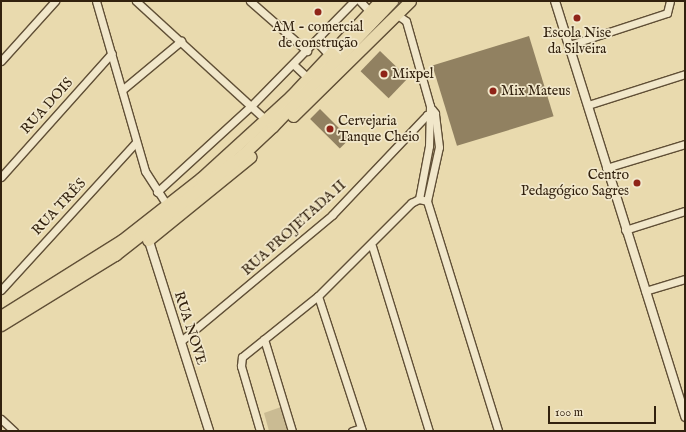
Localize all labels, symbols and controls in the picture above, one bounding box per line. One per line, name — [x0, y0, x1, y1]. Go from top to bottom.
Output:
marker: AM - comercial de construção — [313, 7, 323, 17]
marker: Escola Nise da Silveira — [572, 13, 582, 23]
place label: AM - comercial de construção — [273, 19, 363, 52]
place label: Escola Nise da Silveira — [543, 25, 611, 58]
place label: Mixpel — [392, 66, 434, 82]
marker: Mixpel — [379, 69, 389, 79]
street label: RUA DOIS — [17, 74, 77, 138]
place label: Mix Mateus — [501, 83, 570, 99]
marker: Mix Mateus — [488, 86, 498, 96]
place label: Cervejaria Tanque Cheio — [338, 113, 419, 146]
marker: Cervejaria Tanque Cheio — [325, 124, 335, 134]
place label: Centro Pedagógico Sagres — [521, 167, 629, 200]
street label: RUA TRÊS — [28, 175, 90, 239]
street label: RUA PROJETADA II — [239, 177, 349, 279]
marker: Centro Pedagógico Sagres — [632, 178, 642, 188]
street label: RUA NOVE — [170, 289, 210, 367]
scale bar — [550, 398, 658, 424]
text: 100 m — [555, 405, 583, 420]

